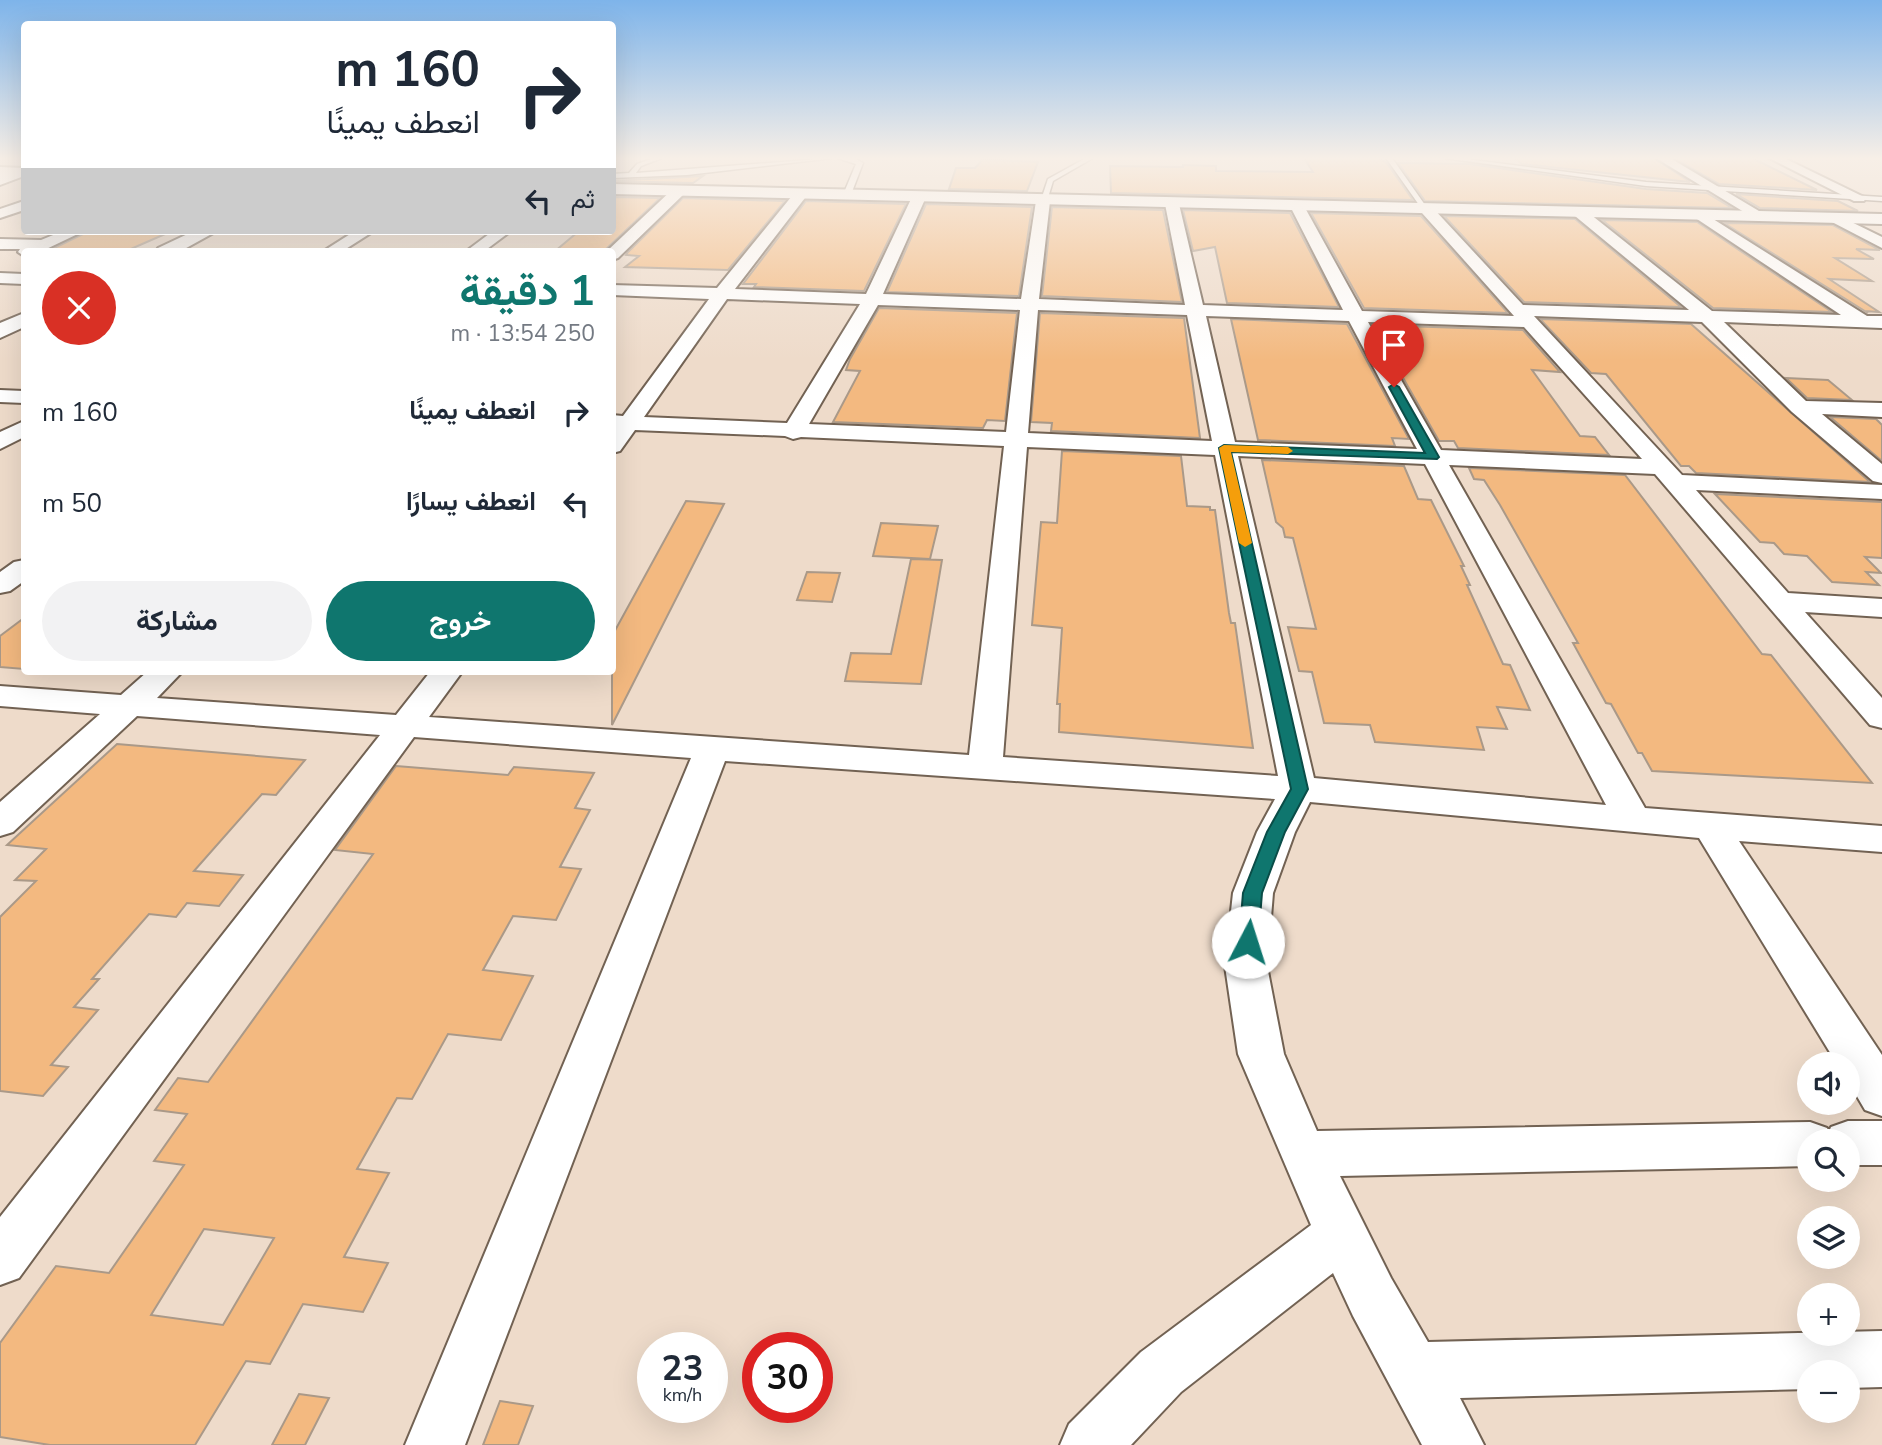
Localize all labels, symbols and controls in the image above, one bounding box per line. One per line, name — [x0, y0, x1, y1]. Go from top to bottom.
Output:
text: 160 m — [336, 36, 480, 103]
icon: right — [504, 49, 595, 140]
text: انعطف يمينًا — [327, 101, 480, 144]
icon: left — [519, 182, 557, 220]
text: ثم — [571, 182, 595, 217]
text: 1 دقيقة — [459, 263, 595, 320]
button: close — [42, 271, 116, 345]
pin — [1364, 315, 1424, 387]
text: 250 m · 13:54 — [450, 318, 595, 349]
icon: arrive — [1375, 326, 1413, 364]
text: انعطف يمينًا — [409, 393, 536, 428]
icon: right — [557, 394, 595, 432]
text: 160 m — [42, 395, 118, 430]
text: انعطف يسارًا — [406, 484, 536, 519]
icon: left — [557, 485, 595, 523]
text: 50 m — [42, 486, 102, 521]
button: مشاركة — [42, 581, 312, 661]
button: خروج — [326, 581, 595, 661]
position arrow — [1211, 905, 1285, 979]
map controls — [1797, 1052, 1860, 1423]
button: sound — [1797, 1052, 1860, 1115]
button: search — [1797, 1129, 1860, 1192]
button: layers — [1797, 1206, 1860, 1269]
button: + — [1797, 1283, 1860, 1346]
speed limit sign: 30 — [742, 1332, 833, 1423]
text: 23 — [661, 1345, 704, 1392]
button: − — [1797, 1360, 1860, 1423]
text: km/h — [663, 1383, 702, 1407]

